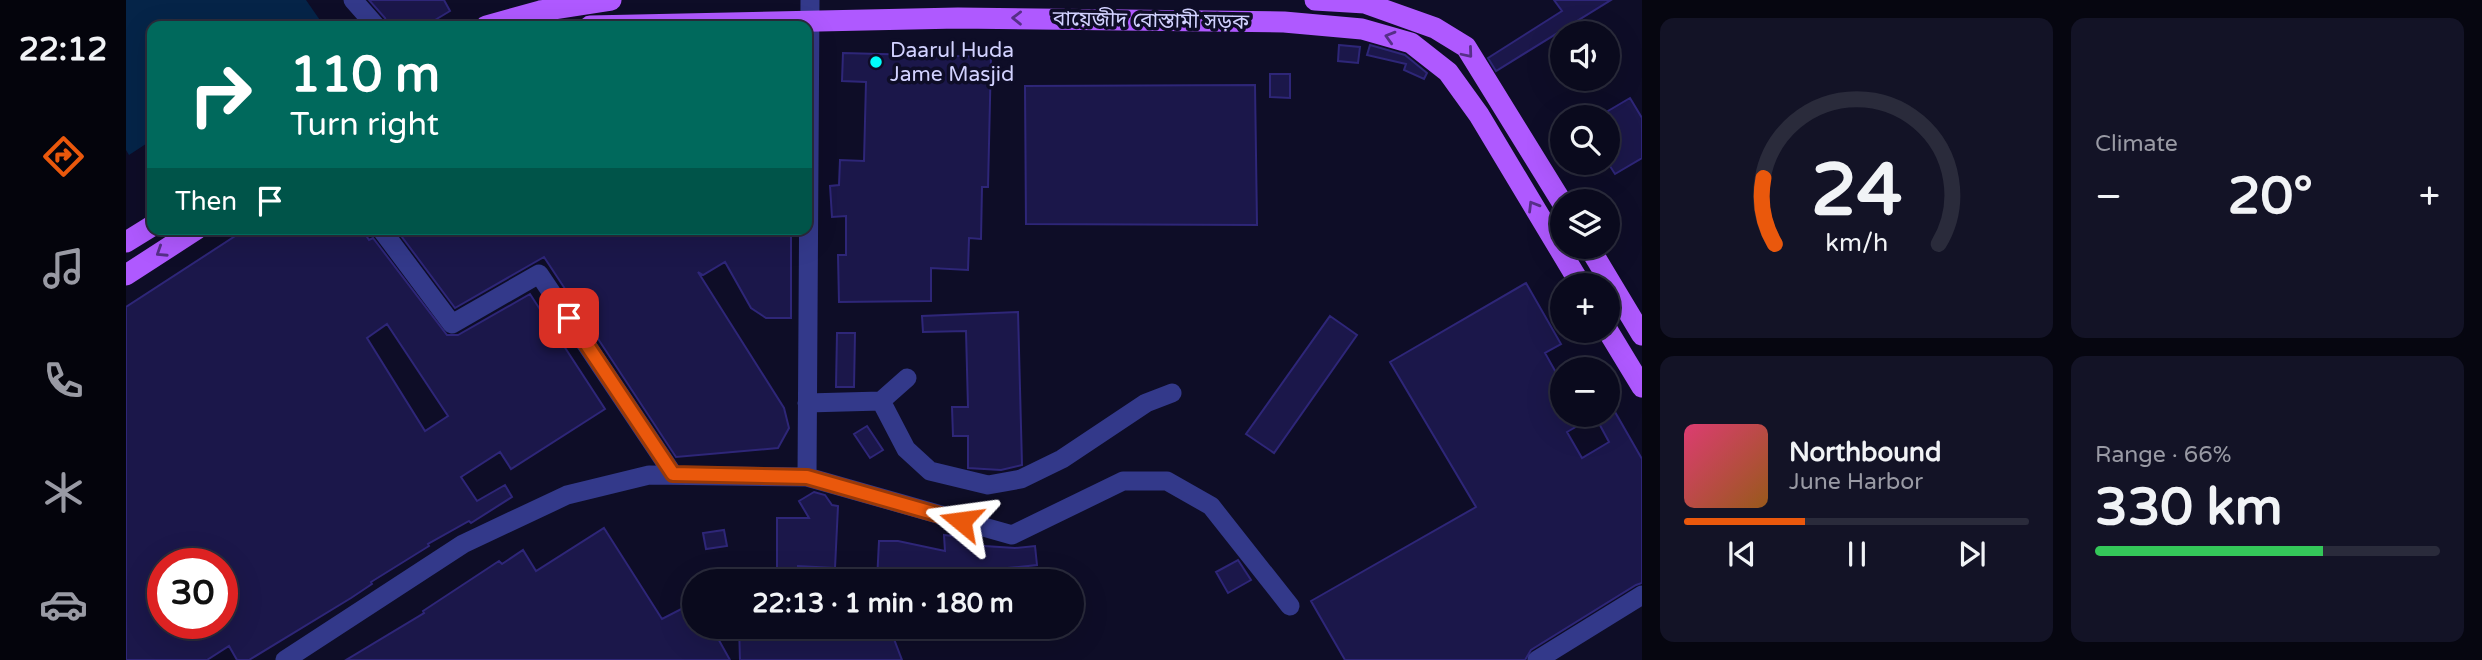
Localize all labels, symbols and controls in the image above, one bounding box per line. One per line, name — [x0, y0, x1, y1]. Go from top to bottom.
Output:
street label: বায়েজীদ বোস্তামী সড়ক — [1052, 6, 1250, 35]
one-way arrow — [1011, 11, 1022, 26]
map controls — [1550, 21, 1620, 427]
button: sound — [1550, 21, 1620, 91]
text: 22:12 — [19, 31, 107, 69]
one-way arrow — [1384, 31, 1396, 46]
place label: Daarul Huda Jame Masjid — [890, 38, 1014, 87]
one-way arrow — [1460, 45, 1472, 58]
text: 110 m — [290, 46, 440, 105]
icon: right — [175, 49, 266, 140]
marker: Daarul Huda Jame Masjid — [868, 54, 884, 70]
button: search — [1550, 105, 1620, 175]
text: Turn right — [290, 106, 439, 144]
text: Climate — [2095, 130, 2178, 158]
icon: directions — [39, 132, 88, 181]
text: 24 — [1811, 147, 1902, 235]
text: 20° — [2228, 165, 2313, 228]
text: − — [2095, 174, 2122, 220]
text: + — [2419, 174, 2440, 220]
icon: arrive — [251, 182, 289, 220]
text: Then — [175, 186, 237, 217]
button: layers — [1550, 189, 1620, 259]
one-way arrow — [1529, 200, 1542, 213]
text: km/h — [1825, 228, 1888, 258]
icon: music — [39, 244, 88, 293]
one-way arrow — [156, 244, 169, 257]
button: + — [1550, 273, 1620, 343]
pin — [539, 288, 599, 348]
icon: arrive — [550, 299, 588, 337]
icon: phone — [39, 356, 88, 405]
button: − — [1550, 357, 1620, 427]
text: Northbound — [1789, 437, 1941, 468]
text: Range · 66% — [2095, 441, 2231, 469]
icon: climate — [39, 468, 88, 517]
text: June Harbor — [1789, 468, 1923, 496]
text: 330 km — [2095, 476, 2283, 539]
position arrow — [924, 484, 998, 558]
icon: previous — [1723, 535, 1761, 573]
icon: pause — [1838, 535, 1876, 573]
icon: next — [1953, 535, 1991, 573]
speed limit sign: 30 — [147, 548, 238, 639]
icon: car — [39, 580, 88, 629]
text: 22:13 · 1 min · 180 m — [752, 588, 1014, 619]

